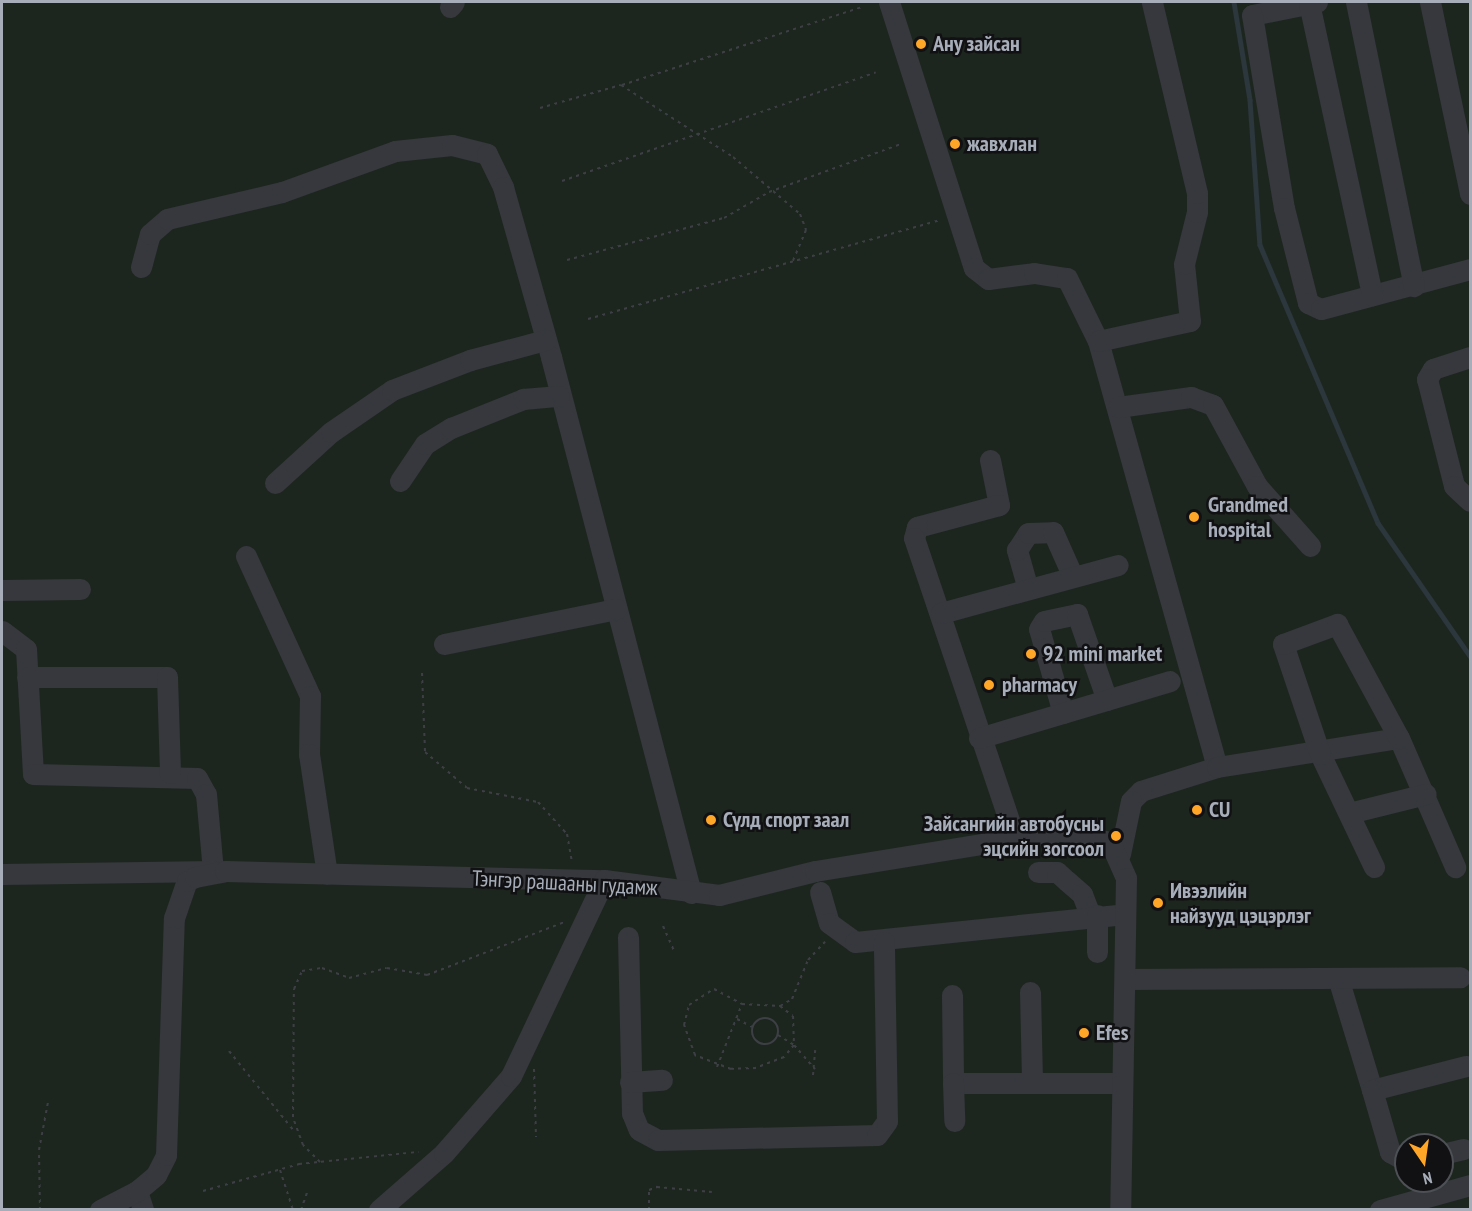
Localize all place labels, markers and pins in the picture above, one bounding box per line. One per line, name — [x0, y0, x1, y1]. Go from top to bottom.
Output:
place label: Ану зайсан — [933, 31, 1020, 57]
marker: Ану зайсан — [914, 37, 928, 51]
place label: жавхлан — [967, 131, 1037, 157]
marker: жавхлан — [948, 137, 962, 151]
place label: Grandmed hospital — [1208, 491, 1288, 542]
marker: Grandmed hospital — [1185, 508, 1203, 526]
place label: 92 mini market — [1043, 641, 1162, 667]
marker: 92 mini market — [1024, 647, 1038, 661]
place label: pharmacy — [1002, 672, 1077, 698]
marker: pharmacy — [980, 676, 998, 694]
place label: CU — [1209, 797, 1230, 823]
marker: CU — [1190, 803, 1204, 817]
place label: Сүлд спорт заал — [723, 807, 850, 833]
place label: Зайсангийн автобусны эцсийн зогсоол — [924, 810, 1104, 861]
marker: Сүлд спорт заал — [704, 813, 718, 827]
marker: Зайсангийн автобусны эцсийн зогсоол — [1109, 829, 1123, 843]
place label: Ивээлийн найзууд цэцэрлэг — [1170, 877, 1311, 928]
marker: Ивээлийн найзууд цэцэрлэг — [1151, 896, 1165, 910]
place label: Efes — [1096, 1020, 1128, 1046]
marker: Efes — [1077, 1026, 1091, 1040]

